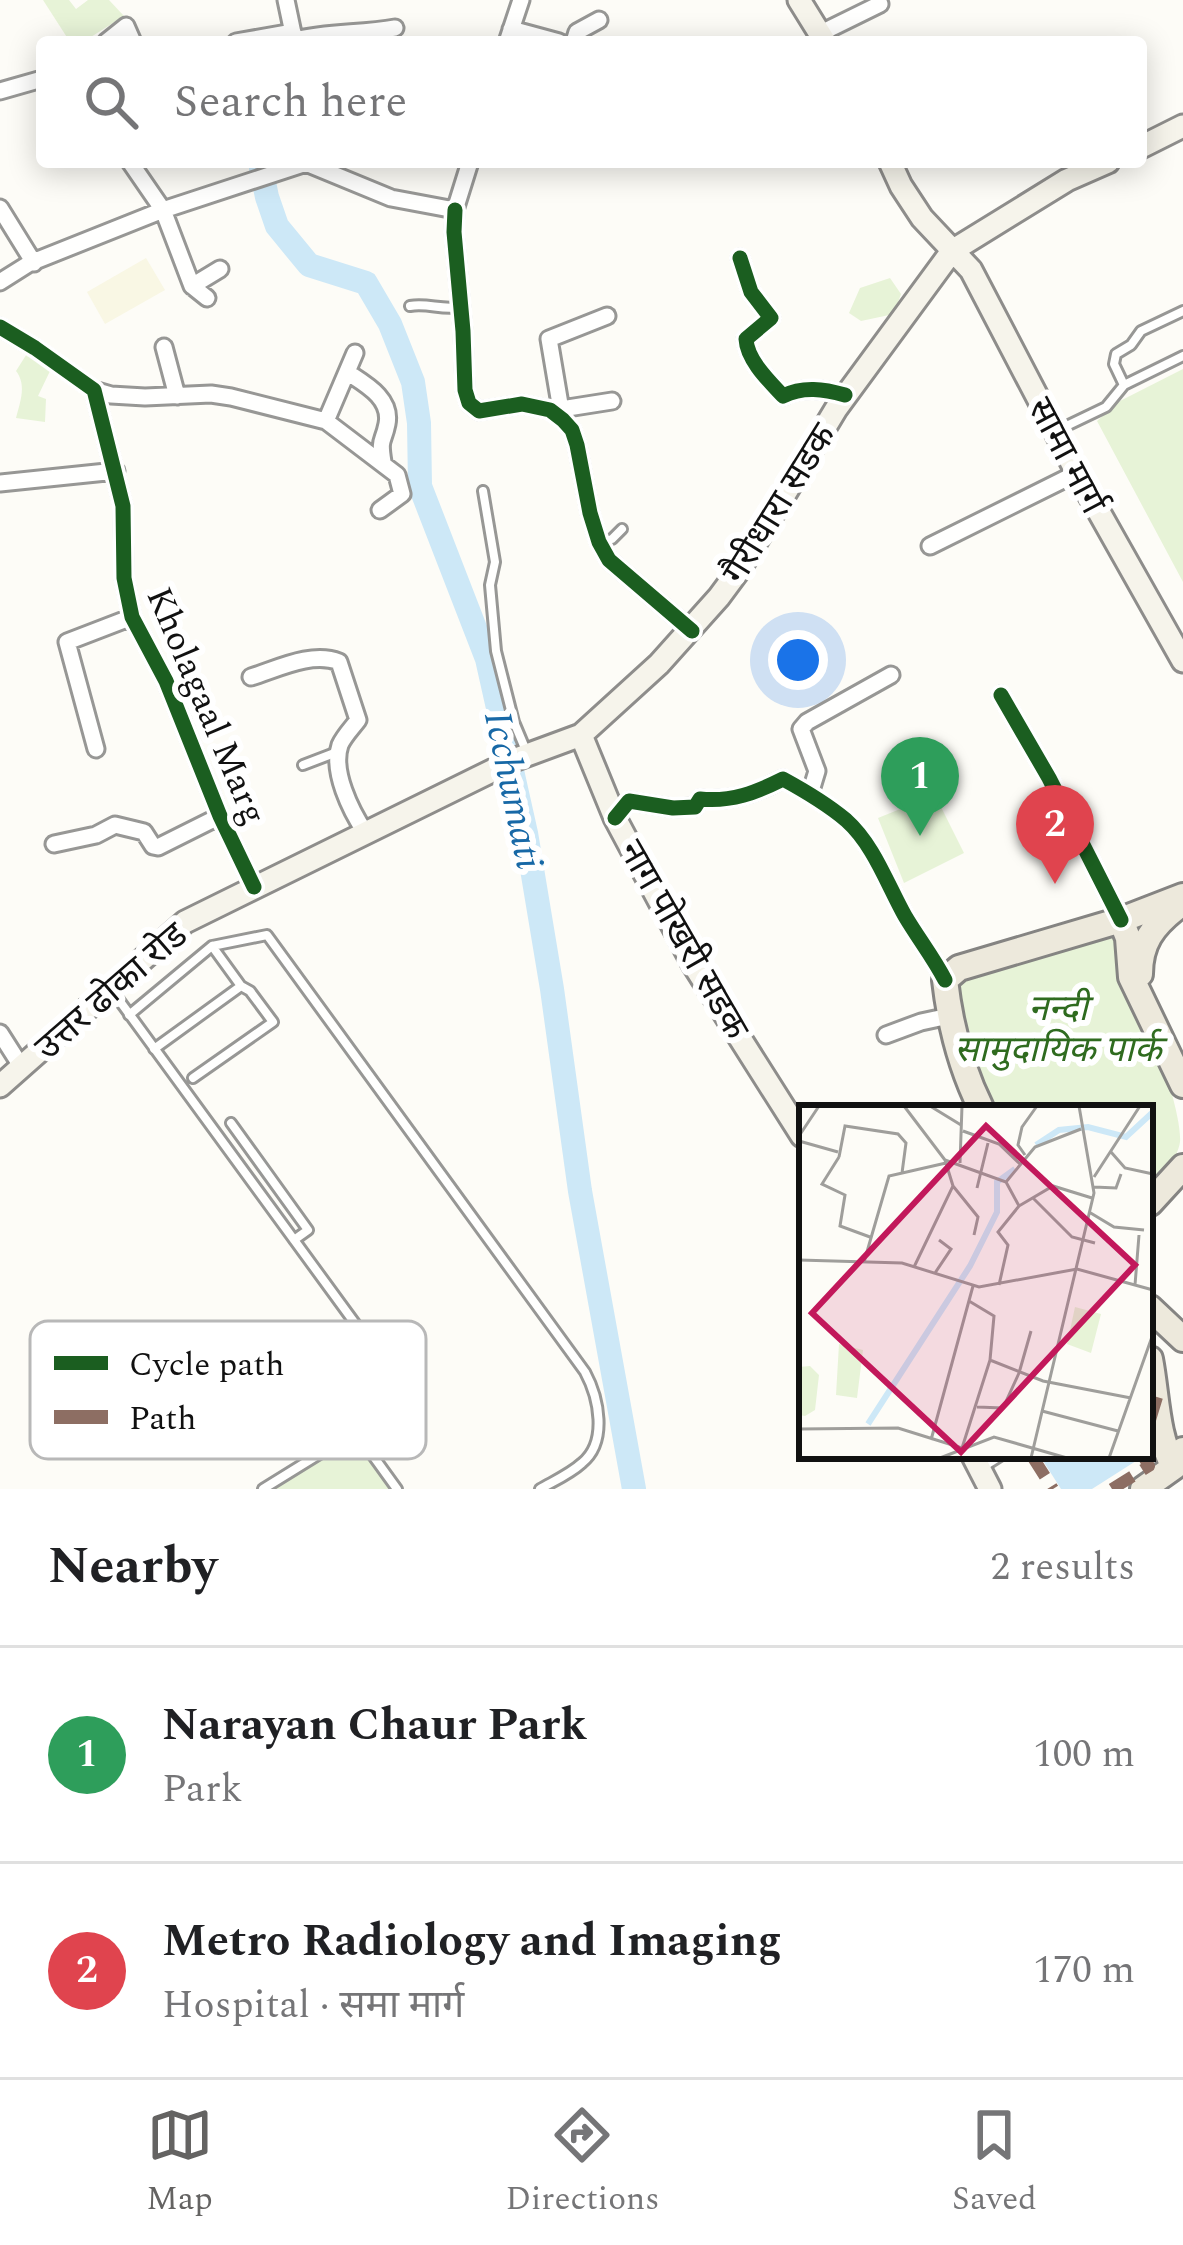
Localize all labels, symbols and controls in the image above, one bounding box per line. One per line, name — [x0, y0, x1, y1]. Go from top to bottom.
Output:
search box — [36, 36, 1147, 168]
text: Search here — [174, 68, 407, 137]
icon: search — [78, 69, 144, 135]
street label: सामा मार्ग — [1012, 388, 1120, 525]
street label: गैरीधारा सडक — [709, 412, 852, 595]
street label: Kholagaal Marg — [131, 579, 281, 833]
your location — [768, 630, 828, 690]
water label: Icchumati — [467, 706, 558, 875]
pin: 1 — [881, 737, 959, 836]
pin: 2 — [1016, 785, 1094, 884]
street label: नाग पोखरी सडक — [603, 830, 763, 1051]
street label: उत्तर ढोका रोड — [23, 909, 201, 1074]
park label: नन्दी सामुदायिक पार्क — [954, 982, 1168, 1078]
inset map — [799, 1105, 1153, 1459]
legend — [30, 1321, 426, 1459]
text: Cycle path — [129, 1340, 284, 1390]
text: Path — [129, 1394, 196, 1444]
text: Nearby — [48, 1528, 217, 1606]
text: 2 results — [991, 1538, 1135, 1597]
text: Narayan Chaur Park — [162, 1691, 587, 1760]
text: 1 — [76, 1725, 98, 1784]
text: 100 m — [1033, 1725, 1135, 1784]
text: Park — [162, 1760, 242, 1819]
text: Metro Radiology and Imaging — [162, 1907, 782, 1976]
text: 2 — [76, 1941, 98, 2000]
text: 170 m — [1033, 1941, 1135, 2000]
text: Hospital · समा मार्ग — [162, 1976, 464, 2035]
tab: Map — [146, 2102, 213, 2224]
tab: Directions — [505, 2102, 659, 2224]
tab: Saved — [952, 2102, 1037, 2224]

